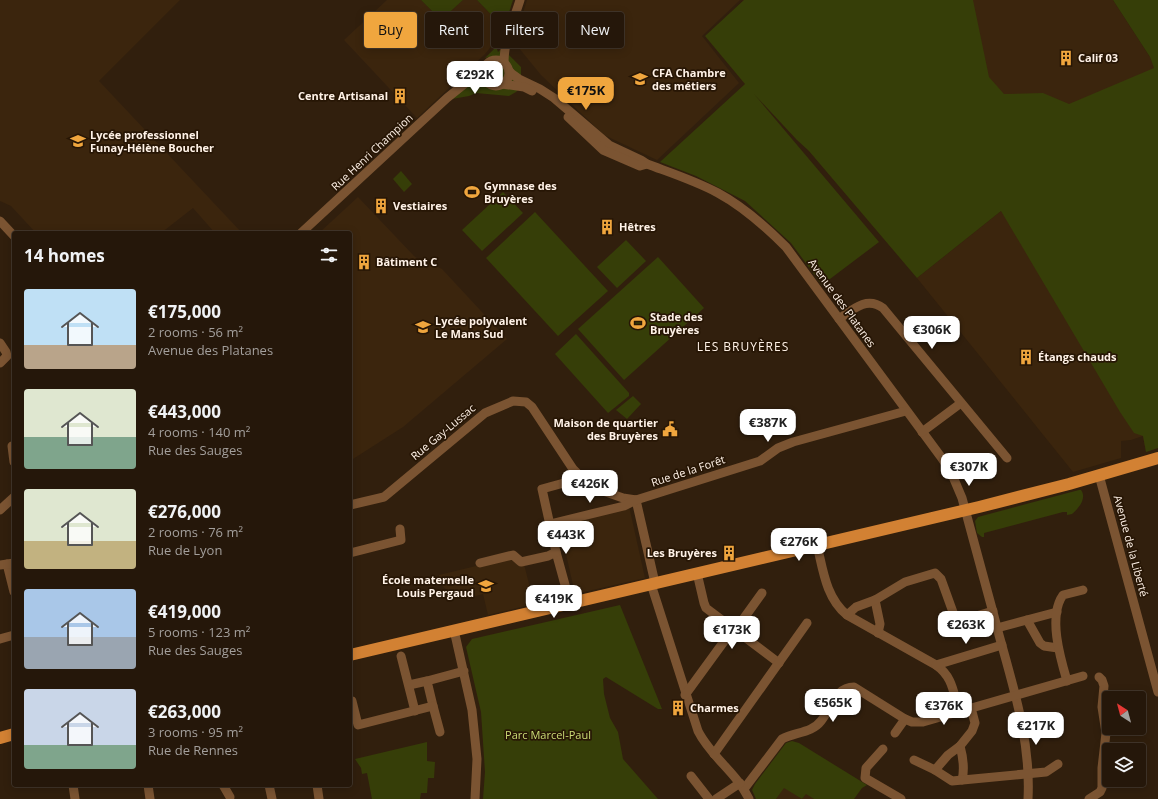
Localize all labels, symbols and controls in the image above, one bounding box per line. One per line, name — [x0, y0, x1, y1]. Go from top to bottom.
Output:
chip: Buy — [364, 12, 417, 48]
chip: Rent — [425, 12, 483, 48]
chip: Filters — [491, 12, 558, 48]
chip: New — [566, 12, 624, 48]
building icon: Calif 03 — [1057, 49, 1075, 67]
place label: Calif 03 — [1078, 50, 1118, 65]
pin: €292K — [447, 61, 503, 95]
text: €292K — [456, 65, 494, 83]
place label: CFA Chambre des métiers — [652, 65, 726, 93]
school or university icon: CFA Chambre des métiers — [631, 70, 649, 88]
pin: €175K — [558, 77, 614, 111]
text: €175K — [567, 81, 605, 99]
building icon: Centre Artisanal — [391, 87, 409, 105]
place label: Centre Artisanal — [298, 88, 388, 103]
street label: Rue Henri Champion — [328, 110, 416, 193]
place label: Lycée professionnel Funay-Hélène Boucher — [90, 127, 214, 155]
school or university icon: Lycée professionnel Funay-Hélène Boucher — [69, 132, 87, 150]
place label: Gymnase des Bruyères — [484, 178, 557, 206]
sports icon: Gymnase des Bruyères — [463, 183, 481, 201]
building icon: Vestiaires — [372, 197, 390, 215]
place label: Vestiaires — [393, 198, 448, 213]
building icon: Hêtres — [598, 218, 616, 236]
place label: Hêtres — [619, 219, 656, 234]
text: 14 homes — [24, 244, 105, 267]
icon: filters — [318, 244, 340, 266]
building icon: Bâtiment C — [355, 253, 373, 271]
place label: Bâtiment C — [376, 254, 437, 269]
street label: Avenue des Platanes — [805, 255, 880, 350]
text: €175,000 — [148, 300, 221, 323]
icon: home — [56, 305, 104, 353]
place label: Stade des Bruyères — [650, 309, 703, 337]
place label: Lycée polyvalent Le Mans Sud — [435, 313, 527, 341]
sports icon: Stade des Bruyères — [629, 314, 647, 332]
pin: €306K — [904, 316, 960, 350]
school or university icon: Lycée polyvalent Le Mans Sud — [414, 318, 432, 336]
text: €306K — [913, 320, 951, 338]
text: 2 rooms · 56 m² — [148, 323, 243, 341]
district label: LES BRUYÈRES — [697, 338, 789, 355]
text: Avenue des Platanes — [148, 341, 273, 359]
building icon: Étangs chauds — [1017, 348, 1035, 366]
place label: Étangs chauds — [1038, 349, 1117, 364]
text: €443,000 — [148, 400, 221, 423]
street label: Rue Gay-Lussac — [407, 400, 478, 463]
icon: home — [56, 405, 104, 453]
pin: €387K — [740, 409, 796, 443]
text: €387K — [749, 413, 787, 431]
place label: Maison de quartier des Bruyères — [553, 415, 659, 443]
public building icon: Maison de quartier des Bruyères — [661, 420, 679, 438]
text: 4 rooms · 140 m² — [148, 423, 250, 441]
text: Rue des Sauges — [148, 441, 242, 459]
street label: Rue de la Forêt — [649, 451, 727, 490]
pin: €307K — [941, 453, 997, 487]
text: €307K — [950, 457, 988, 475]
pin: €426K — [562, 470, 618, 504]
text: €426K — [571, 474, 609, 492]
street label: Avenue de la Liberté — [1111, 493, 1152, 598]
text: €276,000 — [148, 500, 221, 523]
icon: home — [56, 505, 104, 553]
pin: €443K — [538, 521, 594, 555]
text: 2 rooms · 76 m² — [148, 523, 243, 541]
text: €443K — [547, 525, 585, 543]
pin: €276K — [771, 528, 827, 562]
text: €276K — [780, 532, 818, 550]
text: Rue de Lyon — [148, 541, 222, 559]
building icon: Les Bruyères — [720, 544, 738, 562]
place label: Les Bruyères — [647, 545, 718, 560]
place label: École maternelle Louis Pergaud — [382, 572, 474, 600]
school or university icon: École maternelle Louis Pergaud — [477, 577, 495, 595]
pin: €419K — [526, 585, 582, 619]
text: €419K — [535, 589, 573, 607]
text: €419,000 — [148, 600, 221, 623]
icon: home — [56, 605, 104, 653]
pin: €263K — [938, 611, 994, 645]
text: €263K — [947, 615, 985, 633]
pin: €173K — [704, 616, 760, 650]
text: €173K — [713, 620, 751, 638]
text: 5 rooms · 123 m² — [148, 623, 250, 641]
text: Rue des Sauges — [148, 641, 242, 659]
pin: €565K — [805, 689, 861, 723]
north arrow — [1102, 691, 1146, 735]
map controls — [1102, 691, 1146, 787]
pin: €376K — [916, 692, 972, 726]
text: €565K — [814, 693, 852, 711]
text: €376K — [925, 696, 963, 714]
building icon: Charmes — [669, 699, 687, 717]
text: €263,000 — [148, 700, 221, 723]
place label: Charmes — [690, 700, 739, 715]
icon: home — [56, 705, 104, 753]
pin: €217K — [1008, 712, 1064, 746]
text: €217K — [1017, 716, 1055, 734]
text: 3 rooms · 95 m² — [148, 723, 243, 741]
park label: Parc Marcel-Paul — [505, 727, 591, 742]
text: Rue de Rennes — [148, 741, 238, 759]
button: layers — [1102, 743, 1146, 787]

